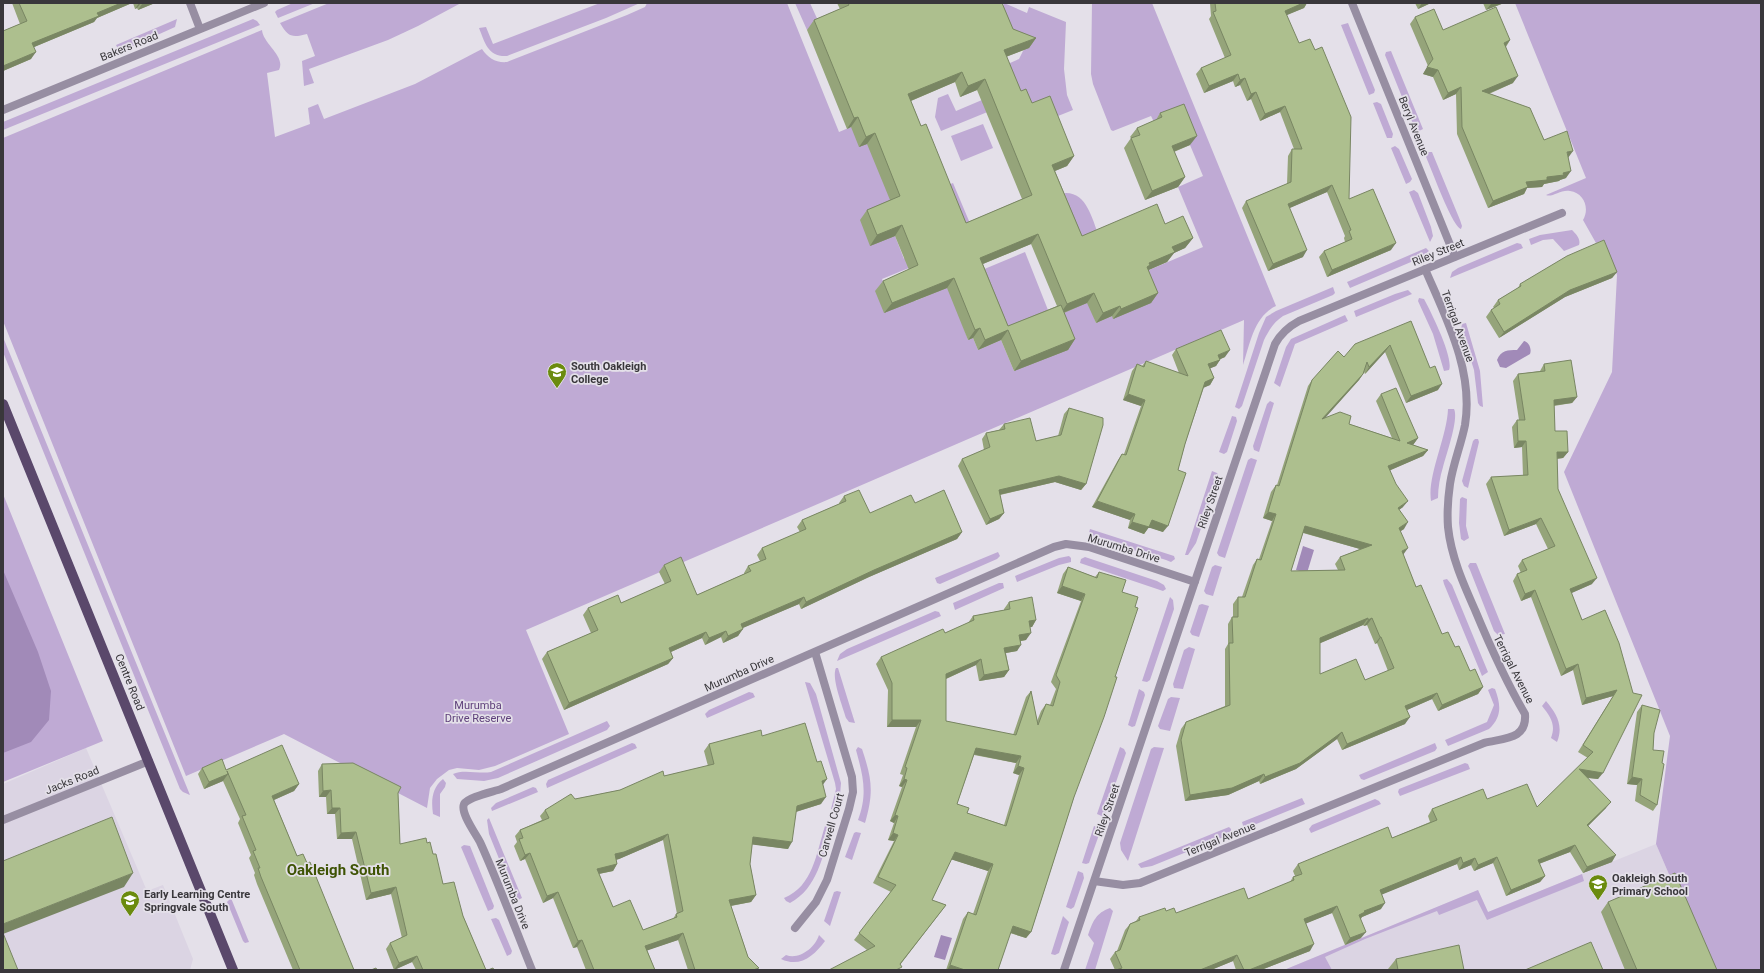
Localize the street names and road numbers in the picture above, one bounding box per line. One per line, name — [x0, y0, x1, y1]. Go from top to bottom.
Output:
street label: Bakers Road — [98, 29, 160, 64]
street label: Beryl Avenue — [1396, 95, 1431, 158]
street label: Riley Street — [1410, 236, 1466, 269]
street label: Terrigal Avenue — [1439, 288, 1477, 364]
street label: Riley Street — [1195, 474, 1226, 530]
street label: Murumba Drive — [1086, 531, 1162, 566]
street label: Terrigal Avenue — [1491, 633, 1537, 706]
street label: Centre Road — [112, 652, 147, 712]
street label: Murumba Drive — [702, 652, 776, 695]
street label: Jacks Road — [43, 764, 101, 797]
street label: Riley Street — [1092, 782, 1123, 838]
street label: Carwell Court — [816, 791, 847, 859]
street label: Terrigal Avenue — [1183, 819, 1258, 860]
street label: Murumba Drive — [493, 857, 533, 931]

